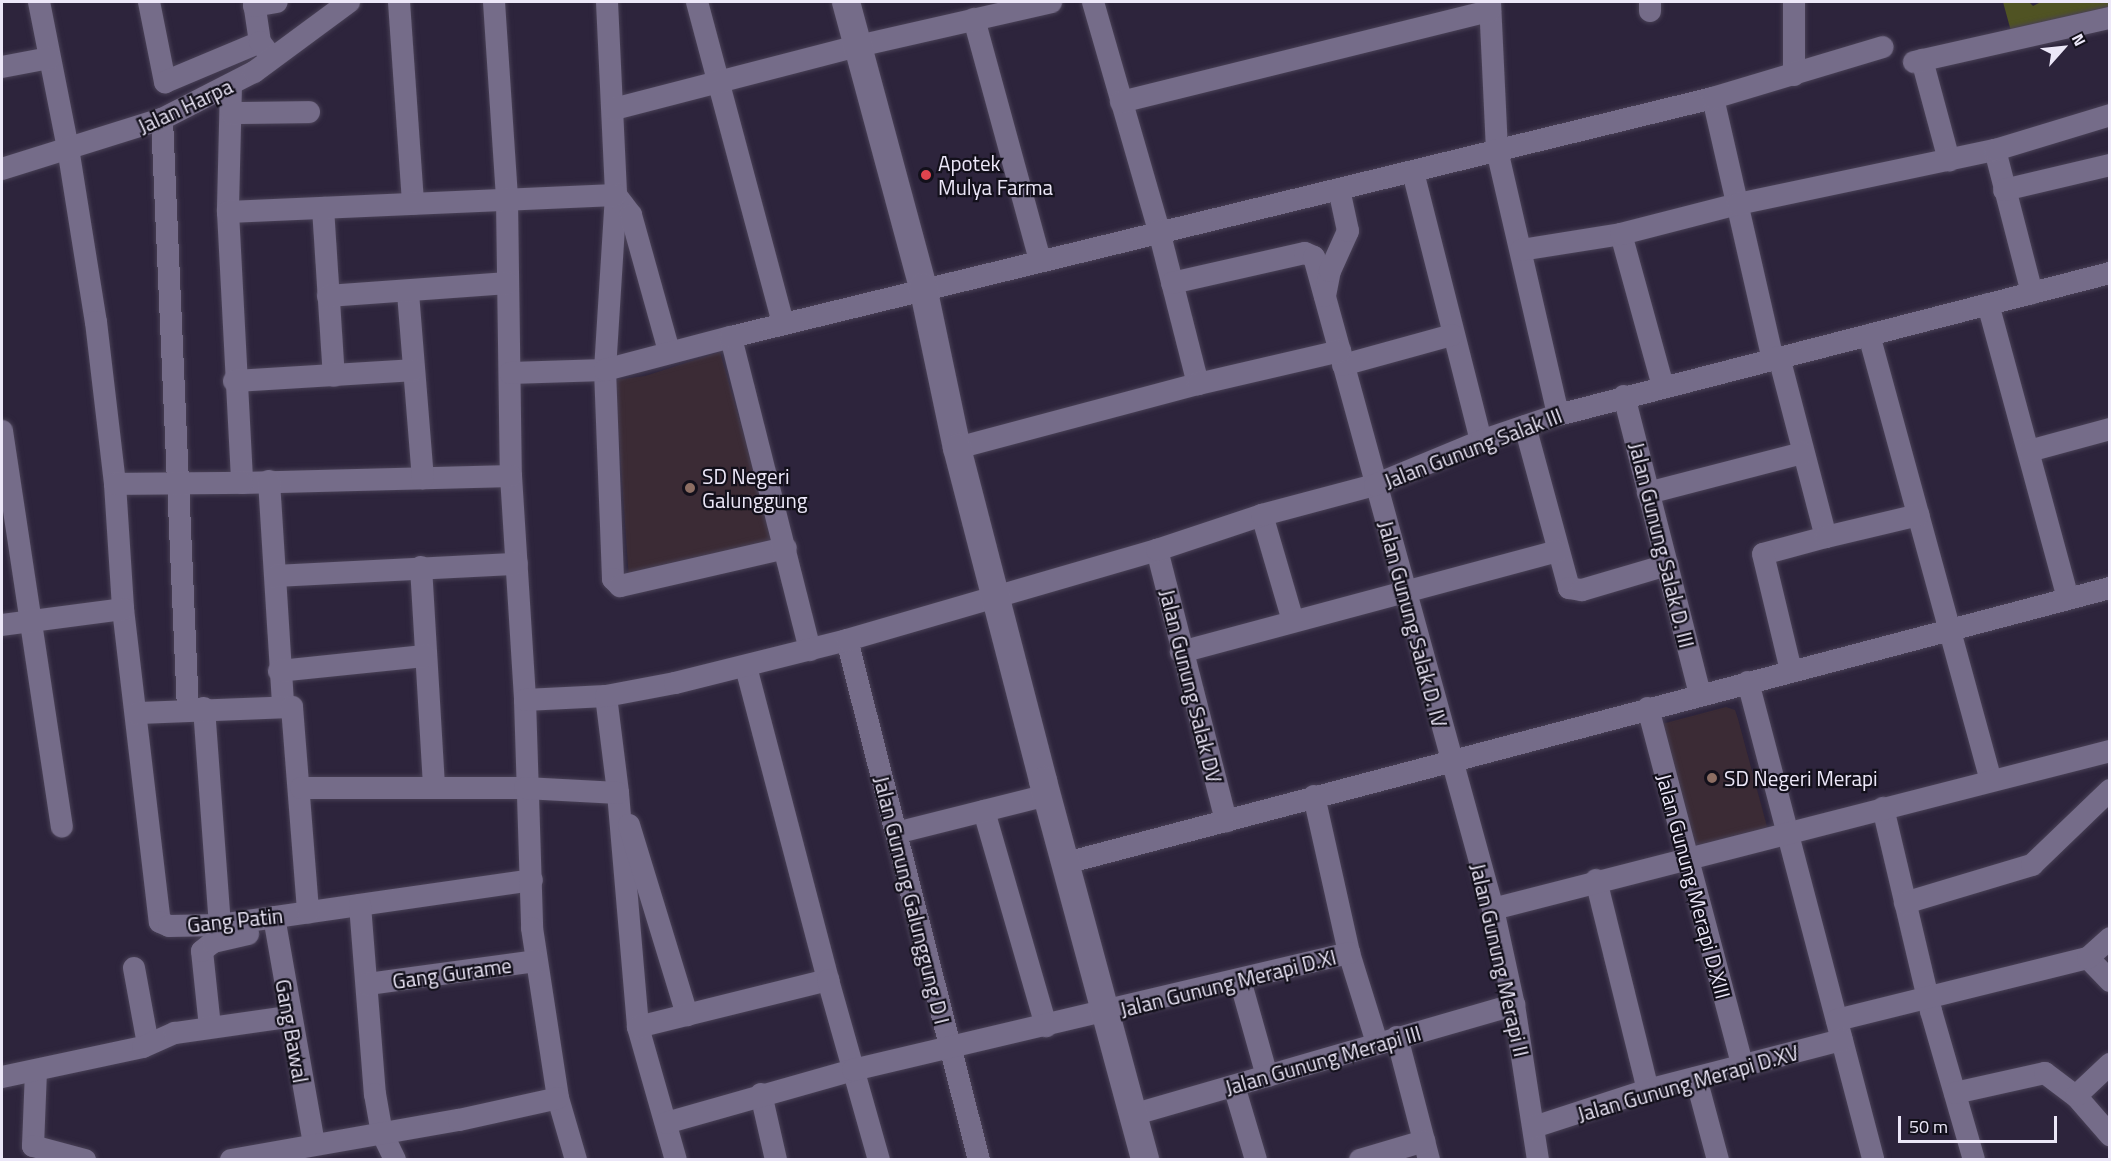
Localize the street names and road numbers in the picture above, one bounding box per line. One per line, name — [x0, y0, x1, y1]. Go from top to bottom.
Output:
street label: Jalan Harpa — [134, 73, 236, 139]
street label: Jalan Gunung Salak III — [1380, 402, 1566, 494]
street label: Jalan Gunung Salak D. III — [1624, 440, 1700, 650]
street label: Jalan Gunung Salak D. IV — [1373, 518, 1453, 730]
street label: Jalan Gunung Salak DV — [1155, 587, 1227, 785]
street label: Jalan Gunung Merapi D.XIII — [1652, 771, 1736, 1001]
street label: Jalan Gunung Galunggung D I — [869, 773, 955, 1027]
street label: Jalan Gunung Merapi II — [1465, 861, 1535, 1059]
street label: Gang Patin — [186, 902, 284, 938]
street label: Jalan Gunung Merapi D.XI — [1117, 944, 1339, 1022]
street label: Gang Gurame — [391, 952, 513, 994]
street label: Gang Bawal — [270, 977, 314, 1085]
street label: Jalan Gunung Merapi III — [1222, 1020, 1424, 1100]
street label: Jalan Gunung Merapi D.XV — [1574, 1039, 1802, 1127]

